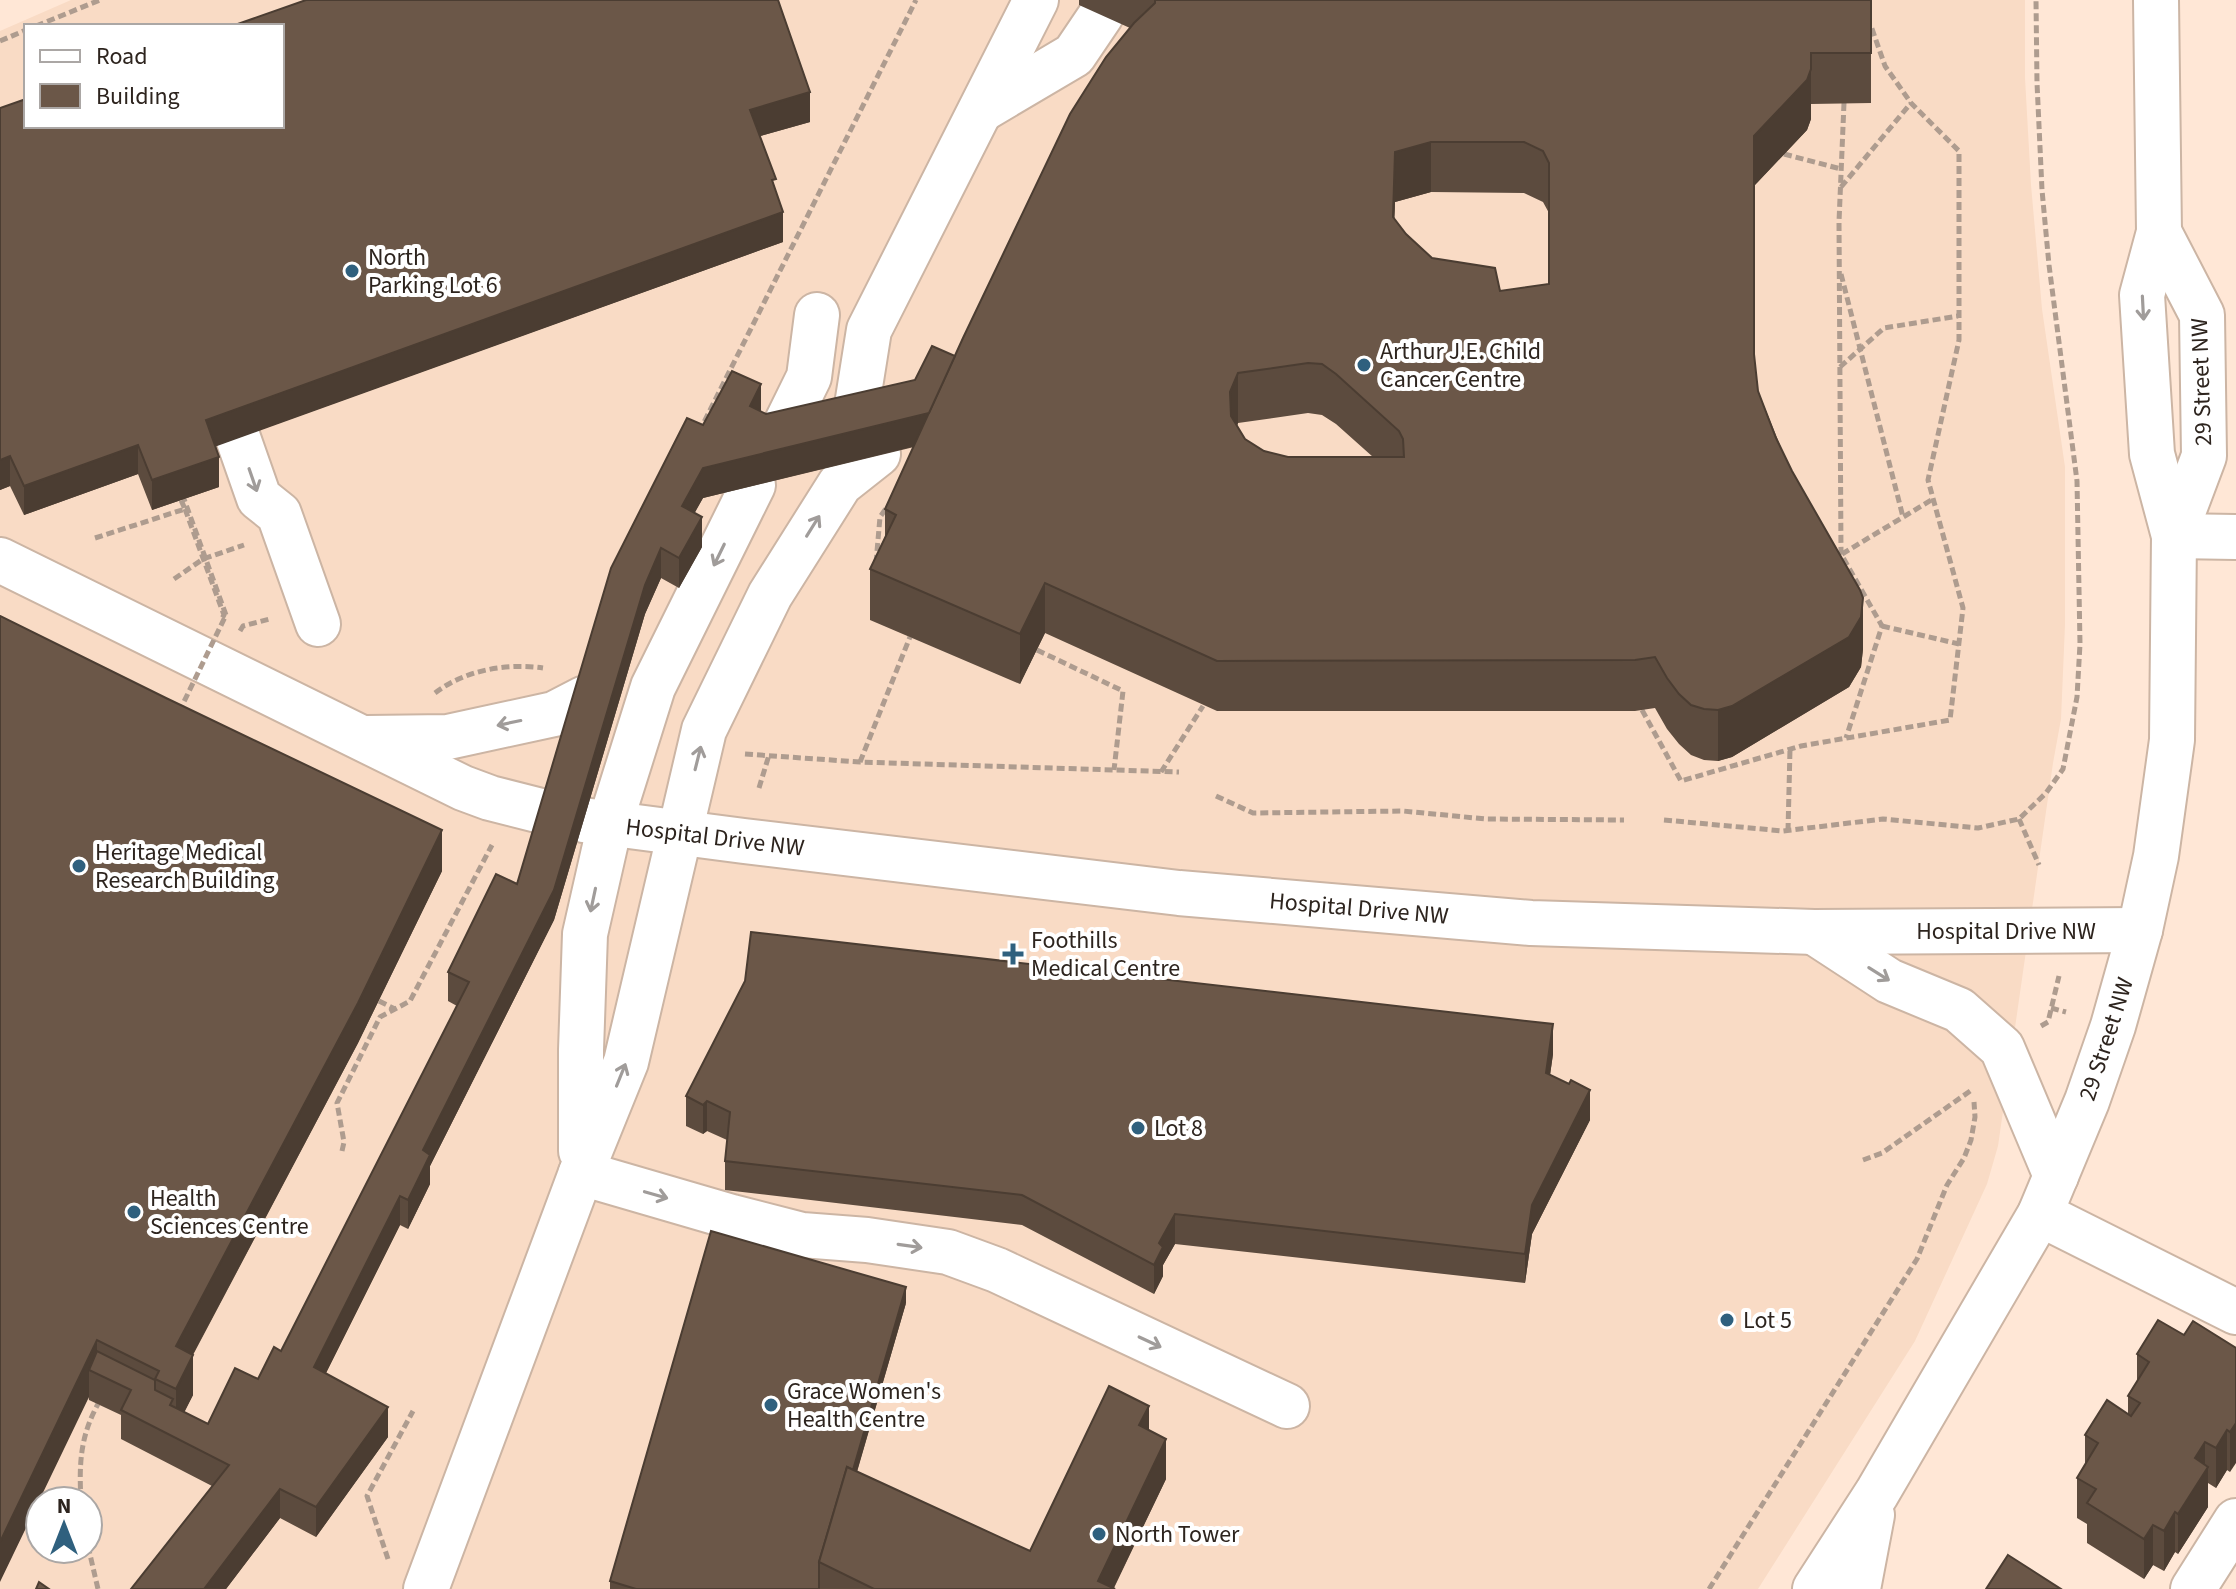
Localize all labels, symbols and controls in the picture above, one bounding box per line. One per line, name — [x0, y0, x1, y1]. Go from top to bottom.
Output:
legend — [24, 24, 284, 128]
text: Road — [96, 39, 148, 74]
text: Building — [96, 79, 180, 114]
place label: North Parking Lot 6 — [368, 240, 498, 303]
marker: North Parking Lot 6 — [343, 262, 361, 280]
one-way arrow — [2135, 294, 2150, 321]
street label: 29 Street NW — [2182, 317, 2221, 447]
place label: Arthur J.E. Child Cancer Centre — [1380, 334, 1541, 397]
marker: Arthur J.E. Child Cancer Centre — [1355, 356, 1373, 374]
one-way arrow — [246, 467, 261, 492]
one-way arrow — [806, 515, 822, 538]
one-way arrow — [710, 542, 726, 566]
one-way arrow — [497, 716, 523, 731]
one-way arrow — [691, 745, 706, 771]
street label: Hospital Drive NW — [624, 809, 806, 866]
place label: Heritage Medical Research Building — [95, 835, 275, 898]
marker: Heritage Medical Research Building — [70, 857, 88, 875]
street label: Hospital Drive NW — [1268, 883, 1450, 934]
one-way arrow — [585, 887, 600, 912]
street label: Hospital Drive NW — [1916, 914, 2096, 949]
place label: Foothills Medical Centre — [1031, 923, 1180, 986]
marker: Foothills Medical Centre — [1002, 943, 1024, 965]
one-way arrow — [1868, 966, 1890, 983]
street label: 29 Street NW — [2070, 973, 2143, 1105]
one-way arrow — [615, 1063, 629, 1088]
place label: Lot 8 — [1154, 1111, 1203, 1146]
marker: Lot 8 — [1129, 1119, 1147, 1137]
place label: Health Sciences Centre — [150, 1181, 309, 1244]
one-way arrow — [642, 1189, 668, 1204]
marker: Health Sciences Centre — [125, 1203, 143, 1221]
one-way arrow — [897, 1239, 922, 1254]
place label: Lot 5 — [1743, 1303, 1792, 1338]
marker: Lot 5 — [1718, 1311, 1736, 1329]
one-way arrow — [1138, 1335, 1162, 1350]
place label: Grace Women's Health Centre — [787, 1374, 941, 1437]
marker: Grace Women's Health Centre — [762, 1396, 780, 1414]
north arrow — [24, 1485, 104, 1565]
text: N — [57, 1490, 71, 1522]
place label: North Tower — [1115, 1517, 1240, 1552]
marker: North Tower — [1090, 1525, 1108, 1543]

